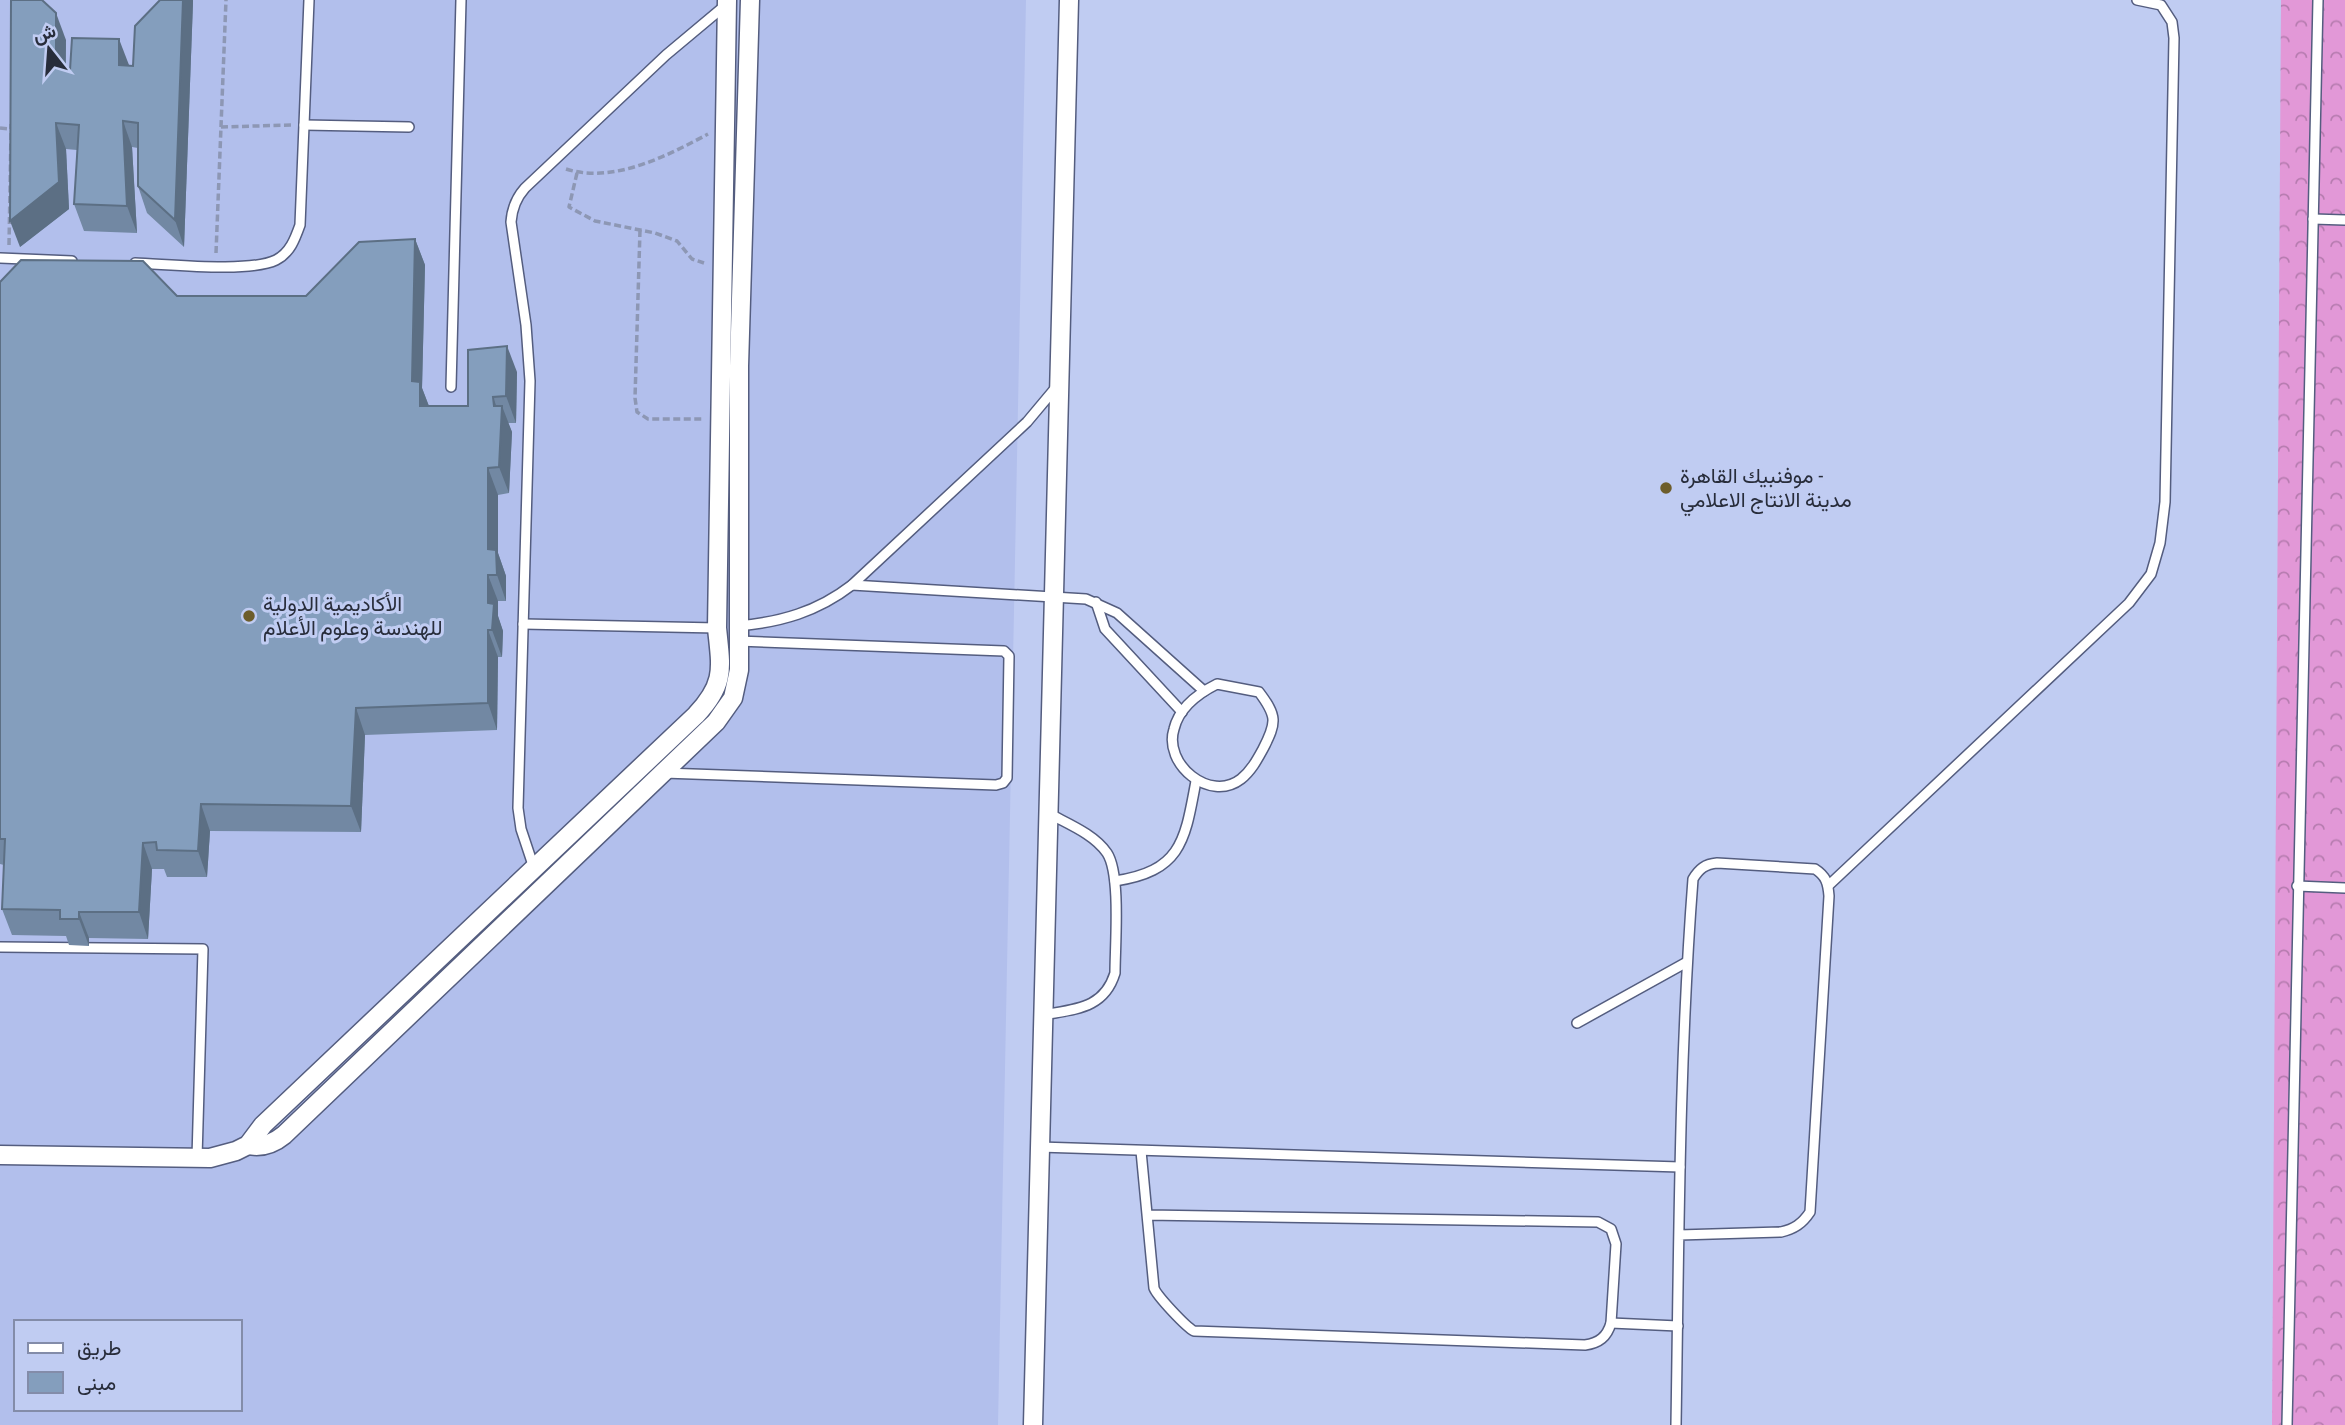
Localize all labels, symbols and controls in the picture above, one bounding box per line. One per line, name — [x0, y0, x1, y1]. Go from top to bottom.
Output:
north arrow — [14, 14, 84, 84]
text: ش — [30, 18, 59, 48]
place label: موفنبيك القاهرة - مدينة الانتاج الاعلامي — [1680, 462, 1852, 517]
marker: موفنبيك القاهرة - مدينة الانتاج الاعلامي — [1658, 480, 1674, 496]
place label: الأكاديمية الدولية للهندسة وعلوم الأعلام — [263, 590, 442, 642]
marker: الأكاديمية الدولية للهندسة وعلوم الأعلام — [241, 608, 257, 624]
legend — [14, 1320, 242, 1411]
text: طريق — [77, 1334, 122, 1361]
text: مبنى — [77, 1369, 116, 1396]

